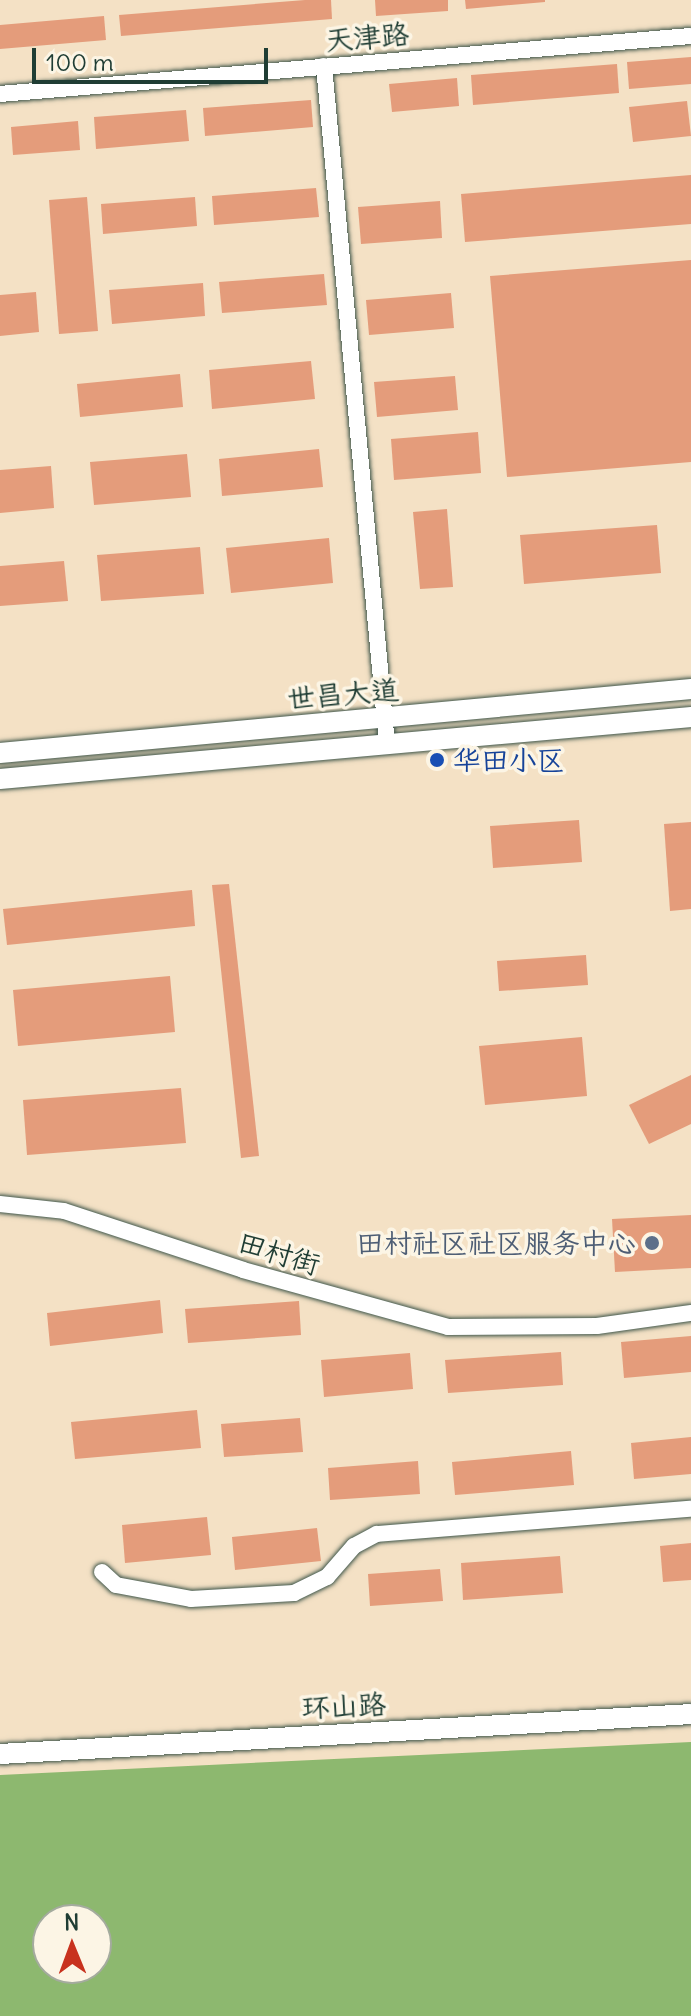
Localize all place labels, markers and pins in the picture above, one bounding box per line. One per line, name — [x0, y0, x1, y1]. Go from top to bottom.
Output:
place label: 华田小区 — [453, 743, 565, 777]
marker: 华田小区 — [428, 751, 446, 769]
place label: 田村社区社区服务中心 — [356, 1226, 636, 1260]
marker: 田村社区社区服务中心 — [643, 1234, 661, 1252]

